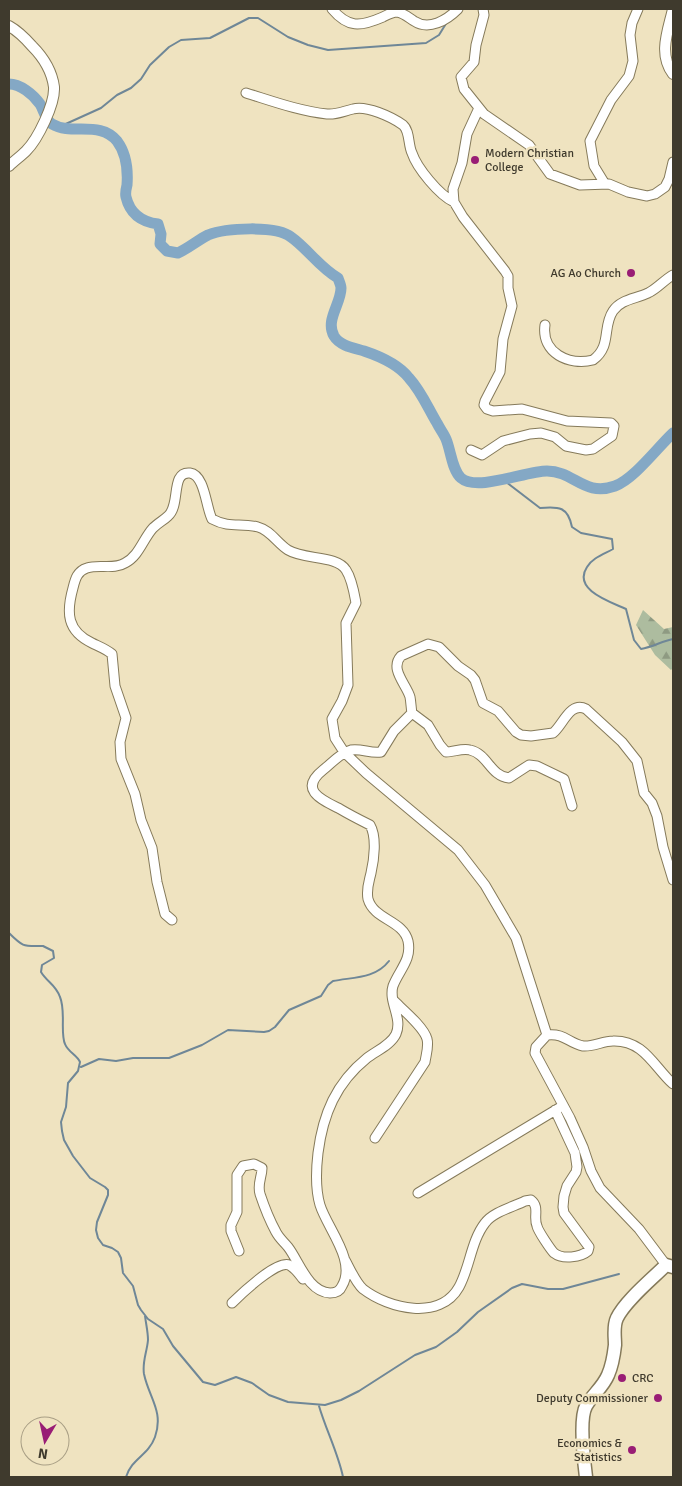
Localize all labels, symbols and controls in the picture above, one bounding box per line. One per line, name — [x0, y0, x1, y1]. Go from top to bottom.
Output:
place label: Modern Christian College — [485, 146, 574, 175]
marker: Modern Christian College — [469, 154, 481, 166]
place label: AG Ao Church — [551, 266, 621, 281]
marker: AG Ao Church — [625, 267, 637, 279]
place label: CRC — [632, 1371, 654, 1386]
marker: CRC — [616, 1372, 628, 1384]
place label: Deputy Commissioner — [536, 1391, 649, 1406]
marker: Deputy Commissioner — [652, 1392, 664, 1404]
north arrow — [20, 1416, 70, 1466]
place label: Economics & Statistics — [557, 1436, 623, 1465]
text: N — [37, 1444, 49, 1463]
marker: Economics & Statistics — [626, 1444, 638, 1456]

